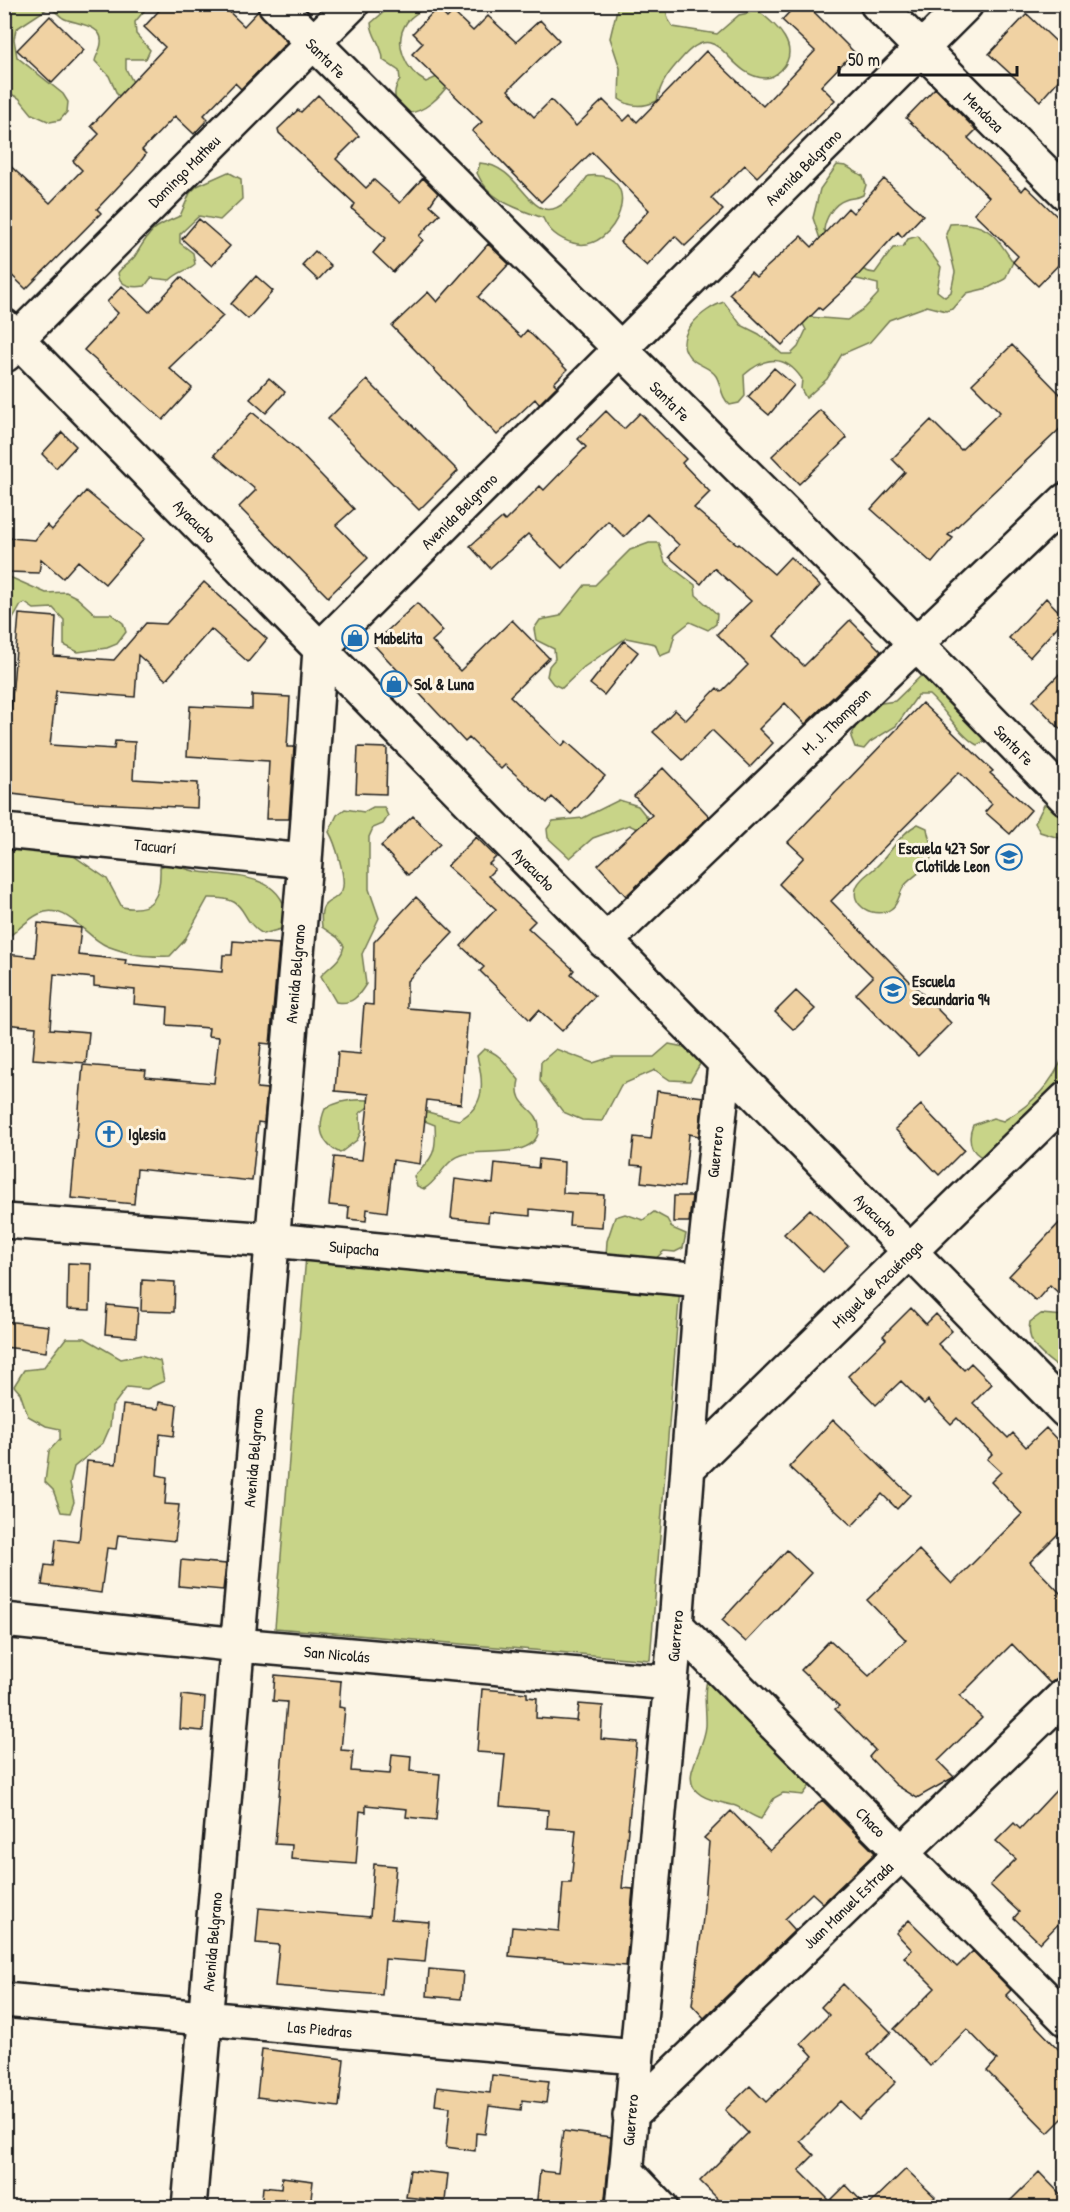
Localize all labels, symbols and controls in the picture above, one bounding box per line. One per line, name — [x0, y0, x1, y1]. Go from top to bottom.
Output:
street label: Santa Fe — [301, 33, 351, 83]
scale bar — [839, 39, 1018, 77]
text: 50 m — [848, 47, 880, 72]
street label: Mendoza — [959, 87, 1009, 137]
street label: Avenida Belgrano — [760, 124, 846, 210]
street label: Domingo Matheu — [143, 130, 225, 212]
street label: Santa Fe — [645, 376, 695, 426]
street label: Avenida Belgrano — [416, 468, 502, 554]
street label: Ayacucho — [169, 494, 222, 548]
shop icon: Mabelita — [340, 623, 370, 653]
place label: Mabelita — [374, 627, 423, 649]
shop icon: Sol & Luna — [379, 669, 409, 699]
place label: Sol & Luna — [414, 673, 474, 695]
street label: M. J. Thompson — [797, 683, 875, 759]
street label: Santa Fe — [989, 720, 1039, 771]
street label: Tacuarí — [133, 833, 177, 859]
place label: Escuela 427 Sor Clotilde Leon — [899, 837, 991, 877]
street label: Ayacucho — [508, 842, 561, 896]
school or university icon: Escuela 427 Sor Clotilde Leon — [994, 842, 1024, 872]
street label: Avenida Belgrano — [280, 923, 310, 1025]
place label: Escuela Secundaria 94 — [912, 970, 990, 1010]
school or university icon: Escuela Secundaria 94 — [878, 975, 908, 1005]
church icon: Iglesia — [94, 1119, 124, 1149]
place label: Iglesia — [128, 1123, 166, 1146]
street label: Guerrero — [701, 1125, 729, 1179]
street label: Ayacucho — [850, 1189, 903, 1242]
street label: Suipacha — [328, 1235, 380, 1261]
street label: Miguel de Azcuénaga — [827, 1235, 927, 1333]
street label: Avenida Belgrano — [238, 1407, 268, 1509]
street label: Guerrero — [662, 1609, 688, 1663]
street label: San Nicolás — [303, 1640, 371, 1668]
street label: Chaco — [851, 1802, 891, 1842]
street label: Juan Manuel Estrada — [798, 1856, 898, 1954]
street label: Avenida Belgrano — [197, 1891, 227, 1993]
street label: Las Piedras — [287, 2015, 353, 2043]
street label: Guerrero — [617, 2093, 643, 2147]

